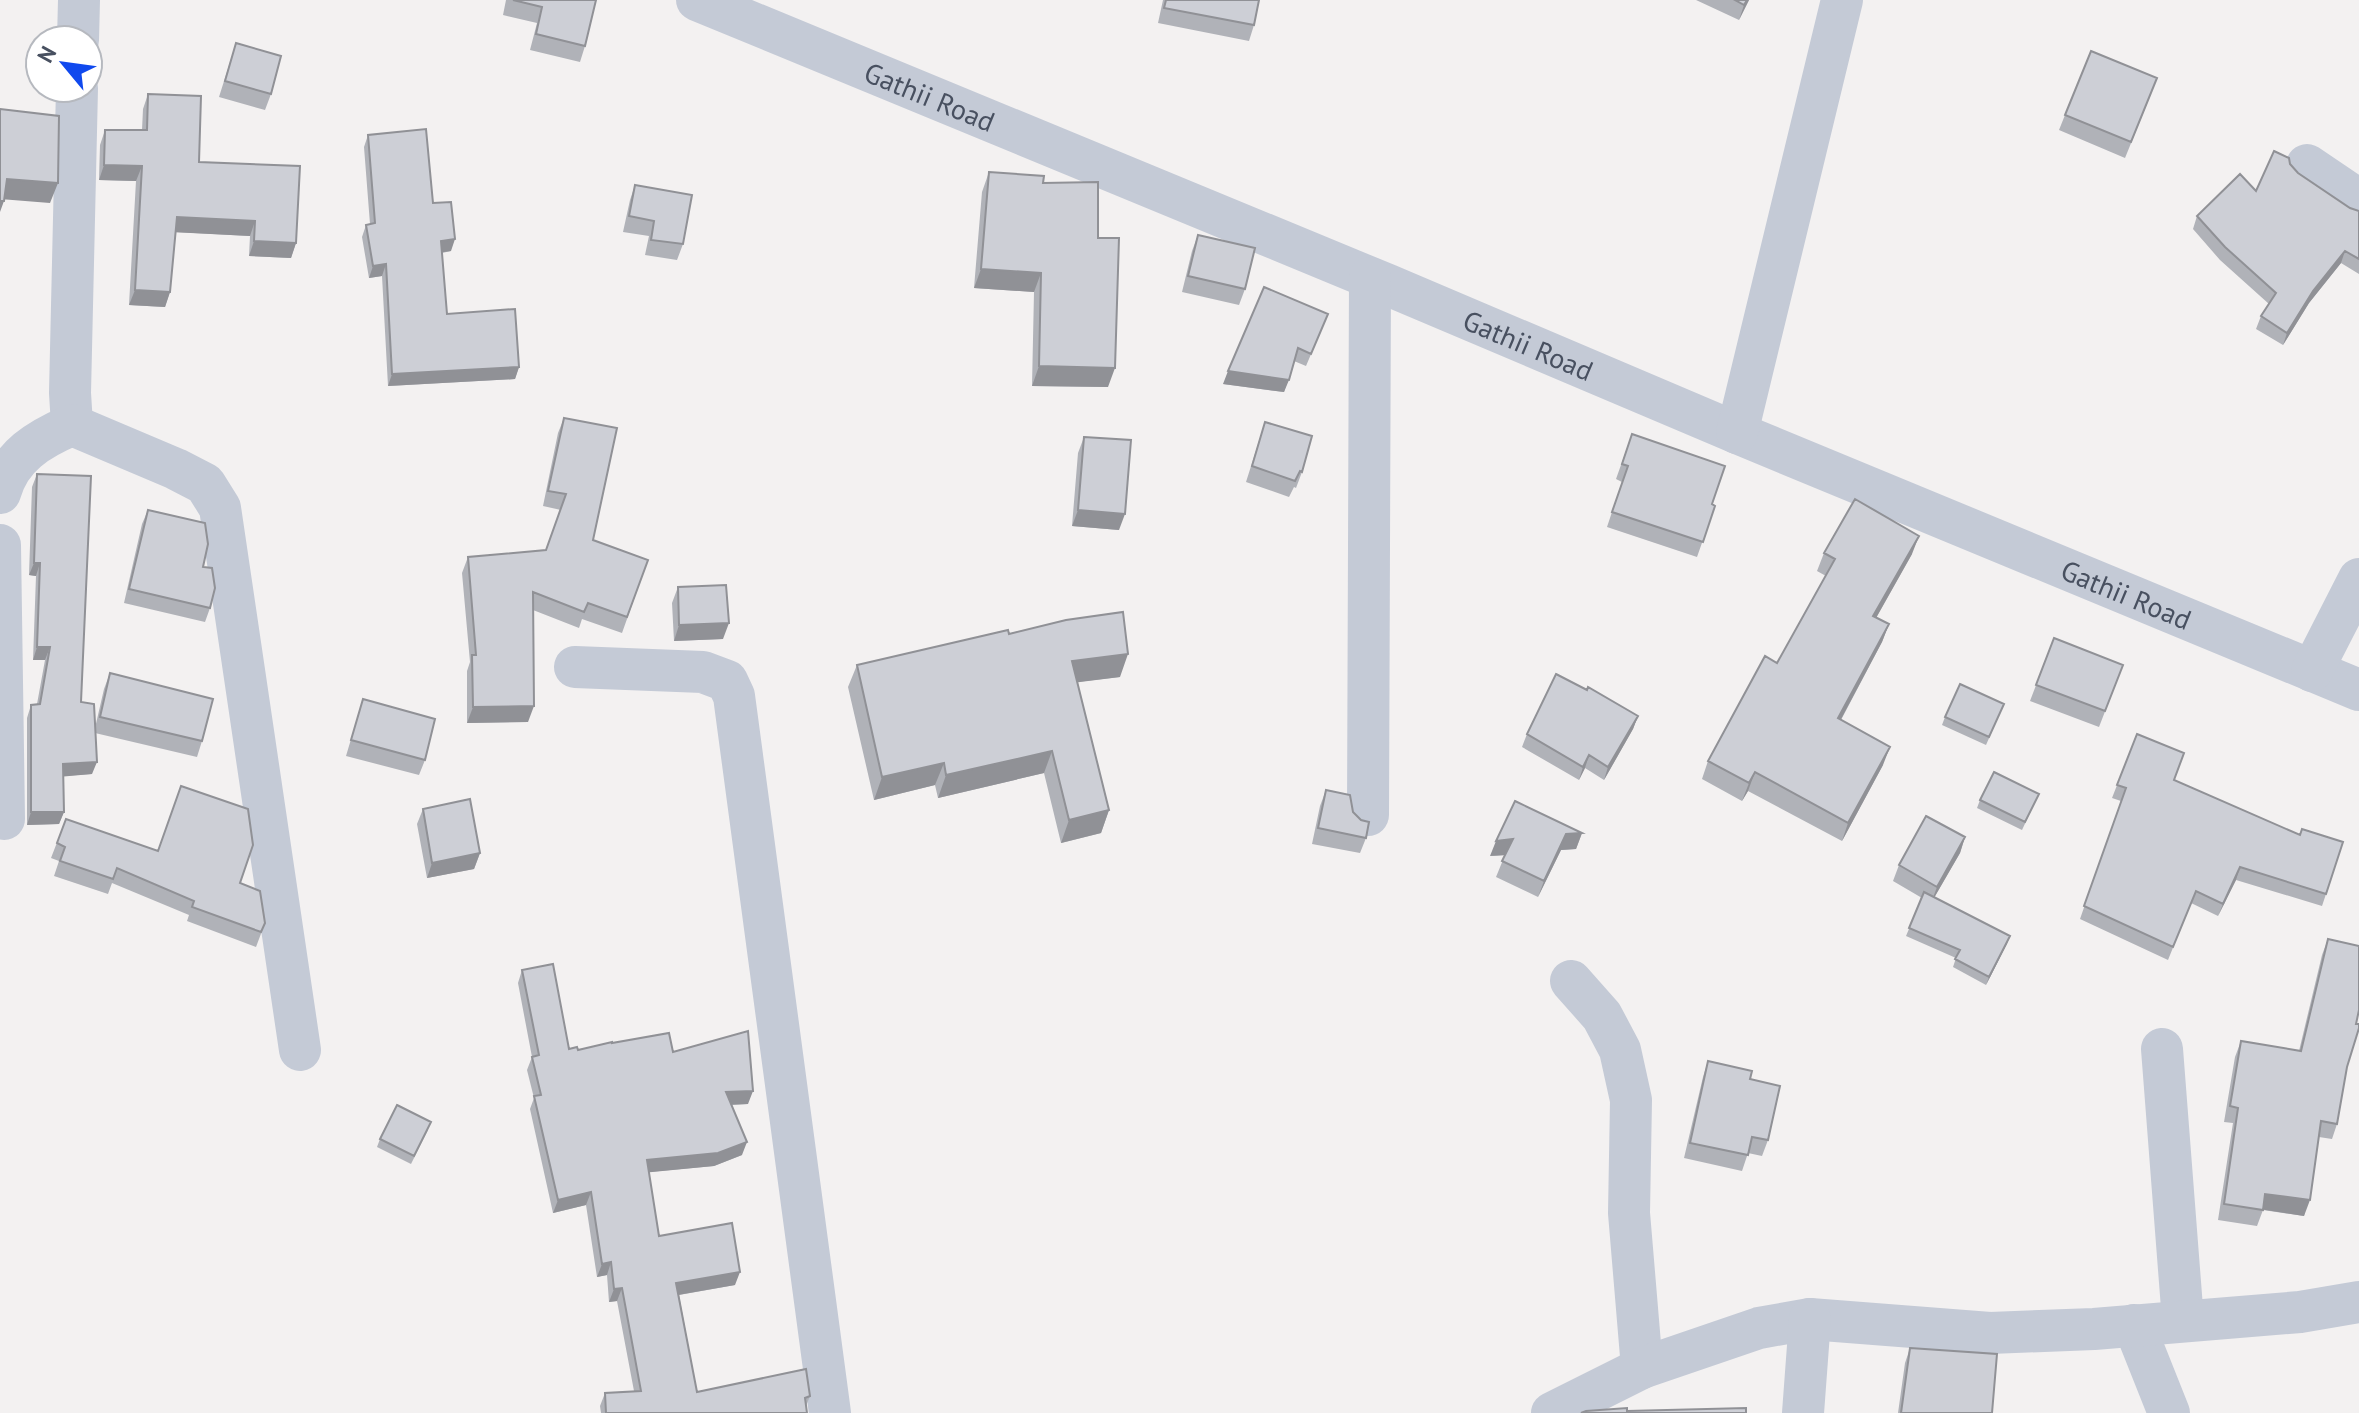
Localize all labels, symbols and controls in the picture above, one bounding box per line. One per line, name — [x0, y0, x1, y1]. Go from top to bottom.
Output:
north arrow — [24, 24, 104, 104]
text: N — [31, 41, 62, 67]
street label: Gathii Road — [859, 53, 1001, 139]
street label: Gathii Road — [1458, 301, 1599, 388]
street label: Gathii Road — [2056, 551, 2197, 637]

